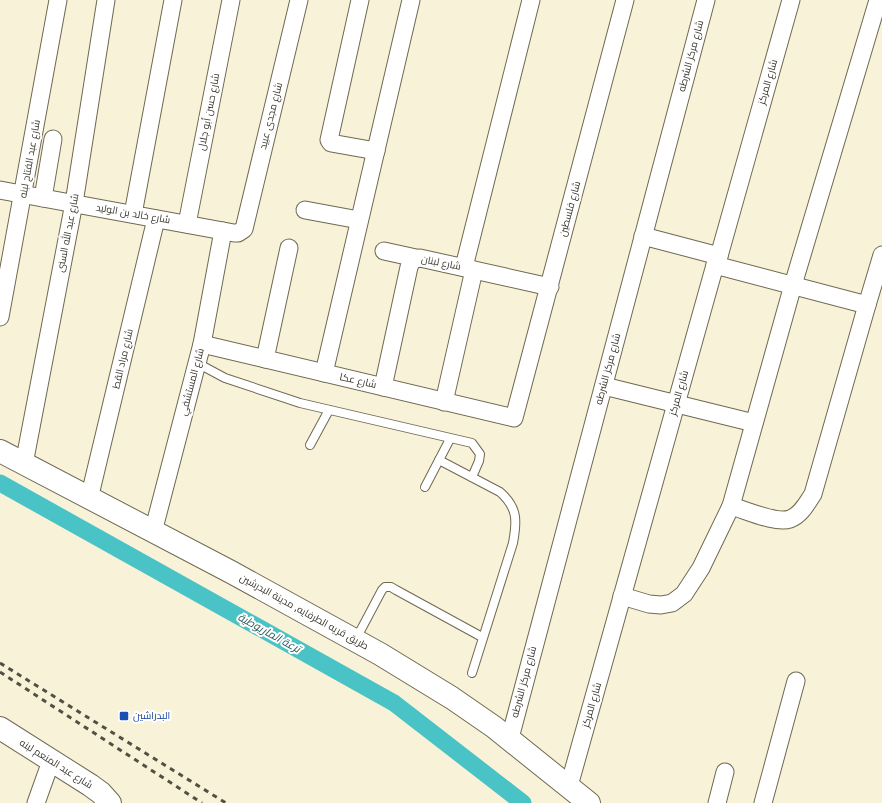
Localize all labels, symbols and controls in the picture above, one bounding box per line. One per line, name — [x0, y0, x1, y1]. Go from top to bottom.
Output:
street label: شارع مركز الشرطه — [676, 19, 706, 93]
street label: شارع المركز — [756, 58, 780, 107]
street label: شارع حسن أبو جلال — [195, 72, 222, 152]
street label: شارع مجدى عبيد — [257, 81, 285, 151]
street label: شارع عبد الفتاح لبنه — [17, 119, 43, 199]
street label: شارع فلسطين — [557, 180, 583, 238]
street label: شارع عبد الله السنى — [53, 192, 81, 273]
street label: شارع خالد بن الوليد — [95, 202, 171, 226]
street label: شارع لبنان — [420, 253, 462, 273]
street label: شارع مراد القط — [110, 328, 136, 390]
street label: شارع مركز الشرطه — [593, 332, 623, 406]
street label: شارع المستشفي — [177, 347, 208, 417]
street label: شارع المركز — [667, 369, 691, 418]
street label: شارع عكا — [338, 371, 378, 391]
street label: طريق قريه الطرفايه, مدينة البدرشين — [238, 572, 370, 652]
water label: ترعة الماريوطية — [235, 610, 304, 657]
street label: شارع مركز الشرطه — [509, 645, 539, 719]
street label: شارع المركز — [580, 681, 604, 730]
marker: البدراشين — [118, 710, 130, 722]
place label: البدراشين — [133, 710, 170, 722]
street label: شارع عبد المنعم لبنه — [17, 737, 95, 792]

